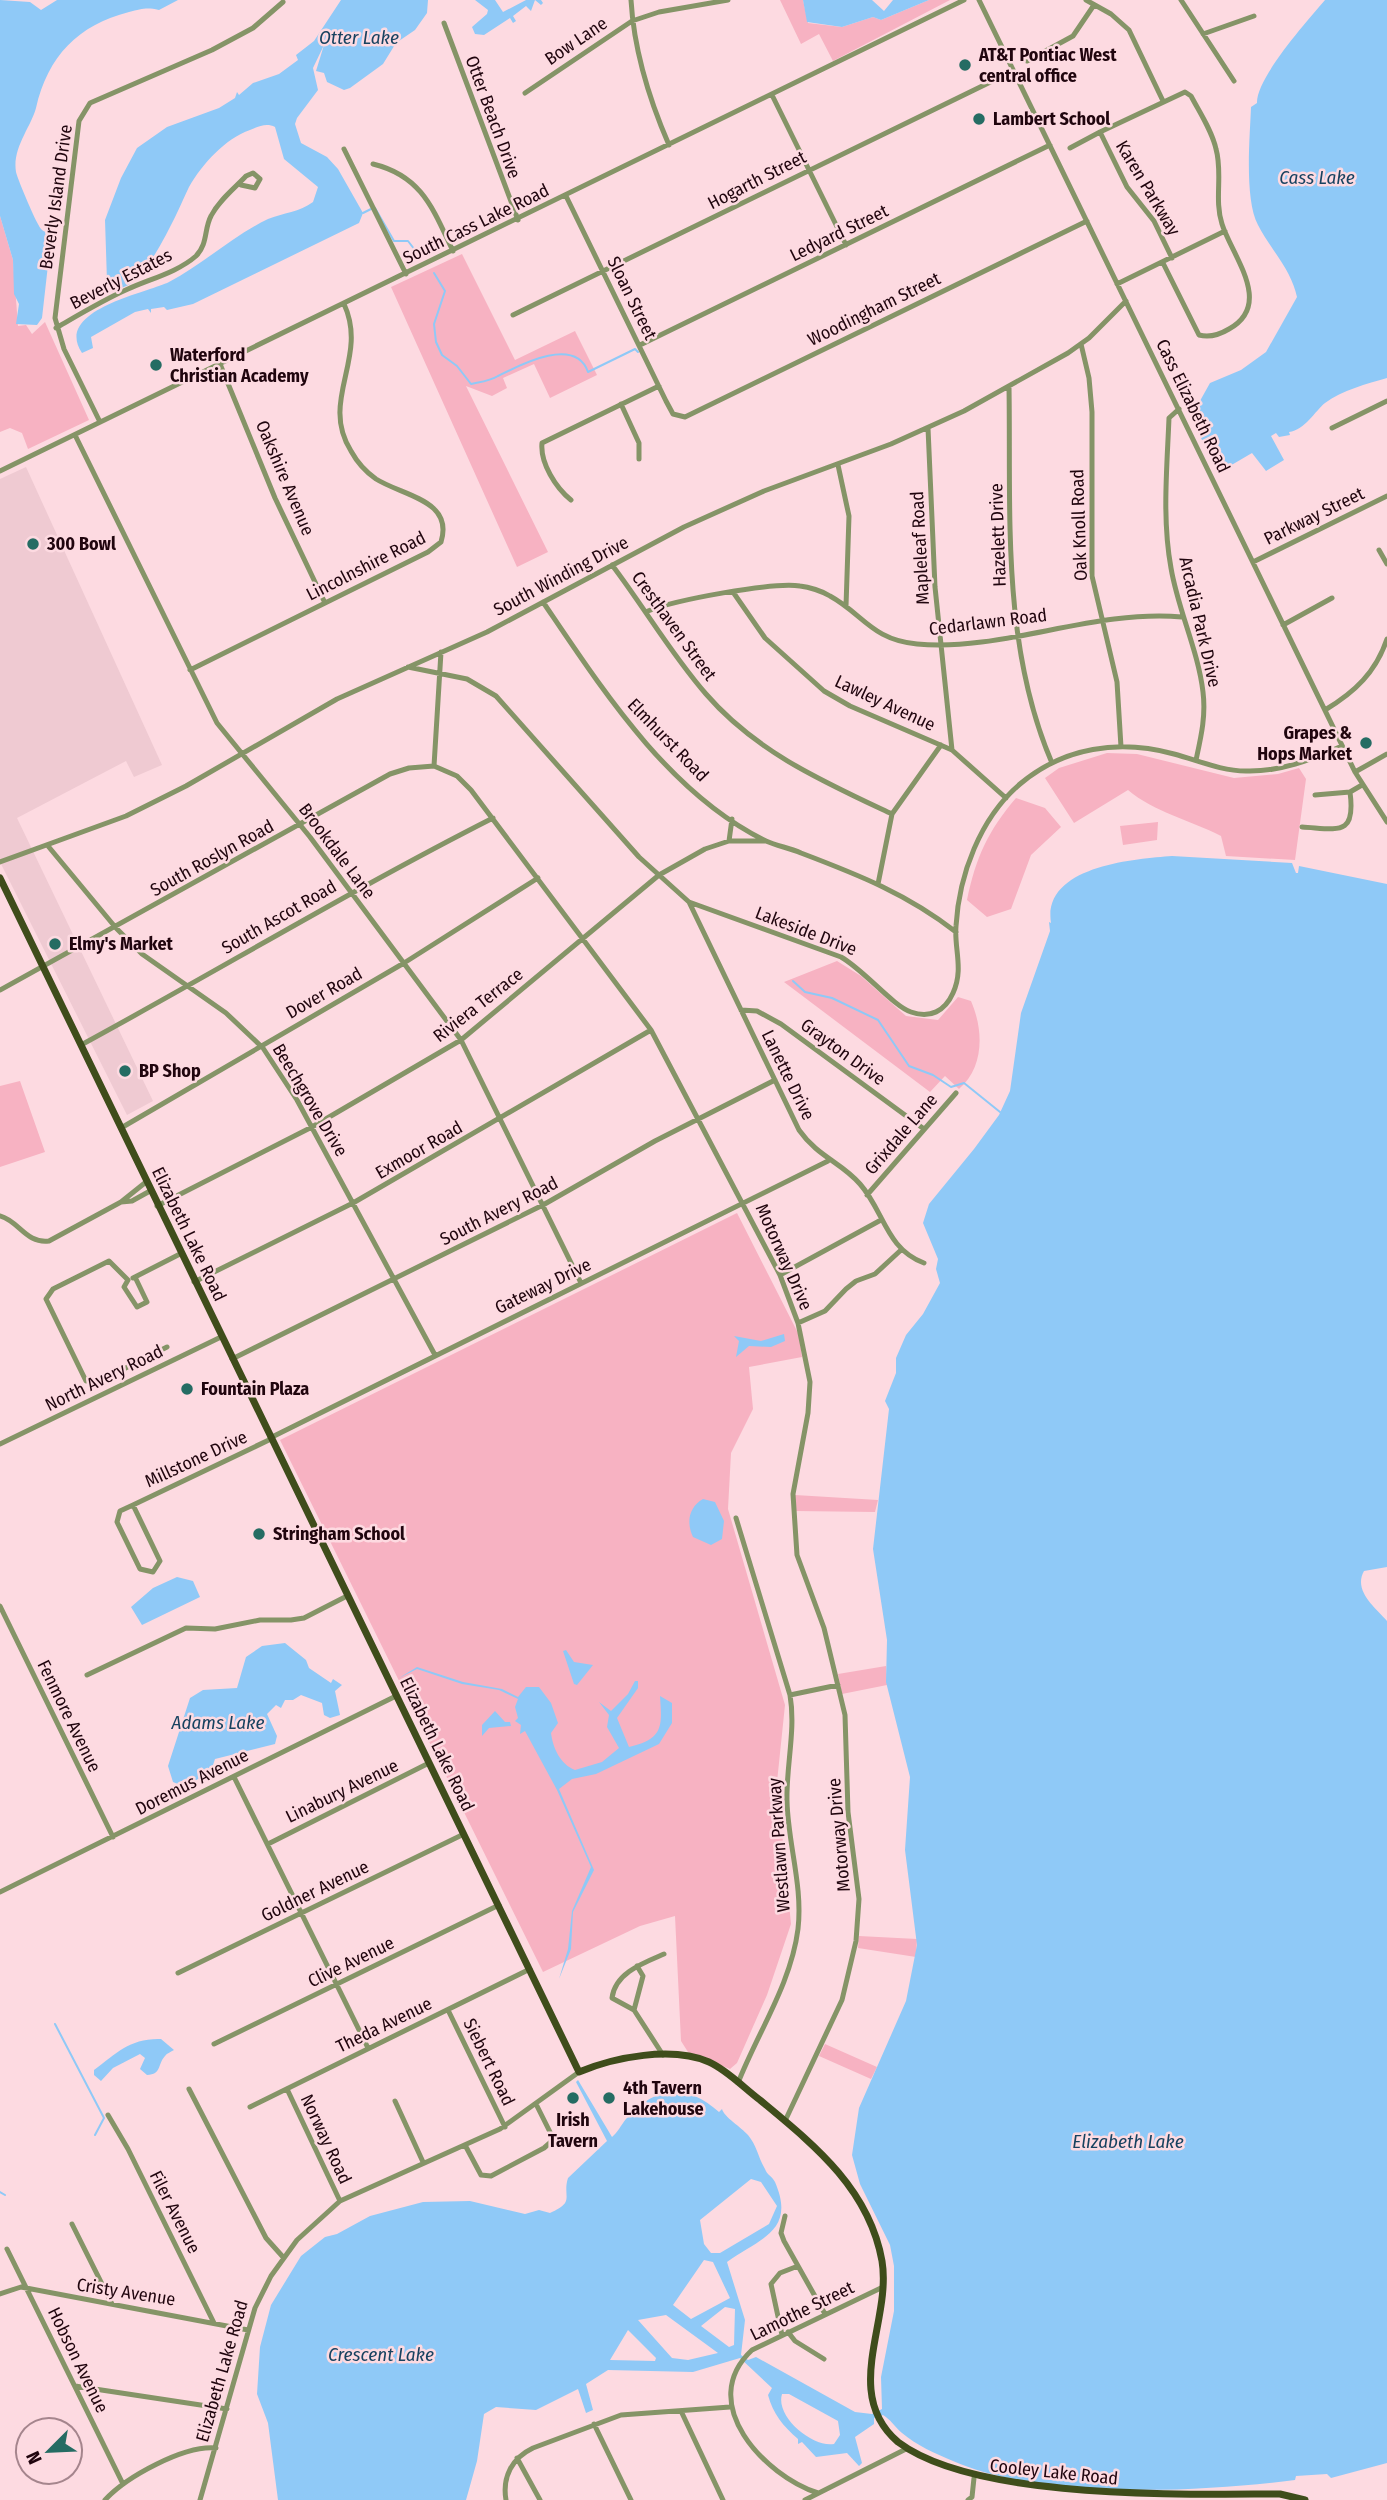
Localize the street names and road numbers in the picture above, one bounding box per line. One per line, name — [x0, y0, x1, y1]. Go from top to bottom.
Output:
street label: Bow Lane — [541, 12, 611, 70]
street label: Otter Beach Drive — [461, 53, 525, 182]
street label: Beverly Island Drive — [35, 123, 77, 271]
street label: Karen Parkway — [1111, 137, 1185, 239]
street label: Hogarth Street — [704, 146, 810, 214]
street label: South Cass Lake Road — [399, 179, 553, 269]
street label: Ledyard Street — [786, 200, 892, 266]
street label: Beverly Estates — [66, 244, 176, 314]
street label: Sloan Street — [602, 253, 662, 343]
street label: Woodingham Street — [804, 267, 944, 351]
street label: Cass Elizabeth Road — [1151, 336, 1235, 476]
street label: Oakshire Avenue — [251, 417, 319, 539]
street label: Oak Knoll Road — [1066, 469, 1092, 581]
street label: Parkway Street — [1260, 482, 1368, 550]
street label: Hazelett Drive — [985, 483, 1011, 587]
street label: Mapleleaf Road — [906, 490, 934, 606]
street label: Lincolnshire Road — [303, 526, 429, 606]
street label: South Winding Drive — [490, 531, 632, 621]
street label: Arcadia Park Drive — [1174, 555, 1226, 689]
street label: Cresthaven Street — [627, 567, 721, 685]
street label: Cedarlawn Road — [928, 604, 1048, 640]
street label: Lawley Avenue — [831, 670, 939, 736]
street label: Elmhurst Road — [623, 694, 713, 786]
street label: Brookdale Lane — [294, 799, 380, 903]
street label: South Roslyn Road — [146, 815, 278, 901]
street label: South Ascot Road — [218, 875, 340, 959]
street label: Lakeside Drive — [752, 902, 860, 960]
street label: Dover Road — [282, 962, 366, 1024]
street label: Riviera Terrace — [429, 963, 527, 1047]
street label: Grayton Drive — [796, 1014, 890, 1090]
street label: Lanette Drive — [757, 1026, 819, 1124]
street label: Beechgrove Drive — [268, 1040, 352, 1160]
street label: Grixdale Lane — [860, 1089, 942, 1179]
street label: Exmoor Road — [372, 1116, 466, 1184]
street label: Elizabeth Lake Road — [147, 1163, 231, 1305]
street label: South Avery Road — [436, 1172, 562, 1250]
street label: Motorway Drive — [751, 1200, 817, 1314]
street label: Gateway Drive — [491, 1253, 595, 1319]
street label: North Avery Road — [41, 1340, 167, 1416]
street label: Millstone Drive — [141, 1426, 251, 1492]
street label: Fenmore Avenue — [32, 1656, 106, 1776]
street label: Elizabeth Lake Road — [395, 1673, 479, 1815]
street label: Doremus Avenue — [132, 1744, 252, 1820]
street label: Linabury Avenue — [282, 1754, 402, 1828]
street label: Westlawn Parkway — [763, 1777, 795, 1913]
street label: Motorway Drive — [823, 1777, 855, 1893]
street label: Goldner Avenue — [258, 1855, 373, 1927]
street label: Clive Avenue — [304, 1932, 398, 1992]
street label: Theda Avenue — [333, 1992, 435, 2058]
street label: Siebert Road — [458, 2015, 520, 2109]
street label: Norway Road — [296, 2091, 356, 2187]
street label: Filer Avenue — [145, 2167, 205, 2257]
street label: Cristy Avenue — [75, 2273, 177, 2311]
street label: Lamothe Street — [747, 2276, 858, 2346]
street label: Elizabeth Lake Road — [191, 2297, 253, 2445]
street label: Hobson Avenue — [43, 2304, 113, 2417]
street label: Cooley Lake Road — [989, 2454, 1119, 2490]

